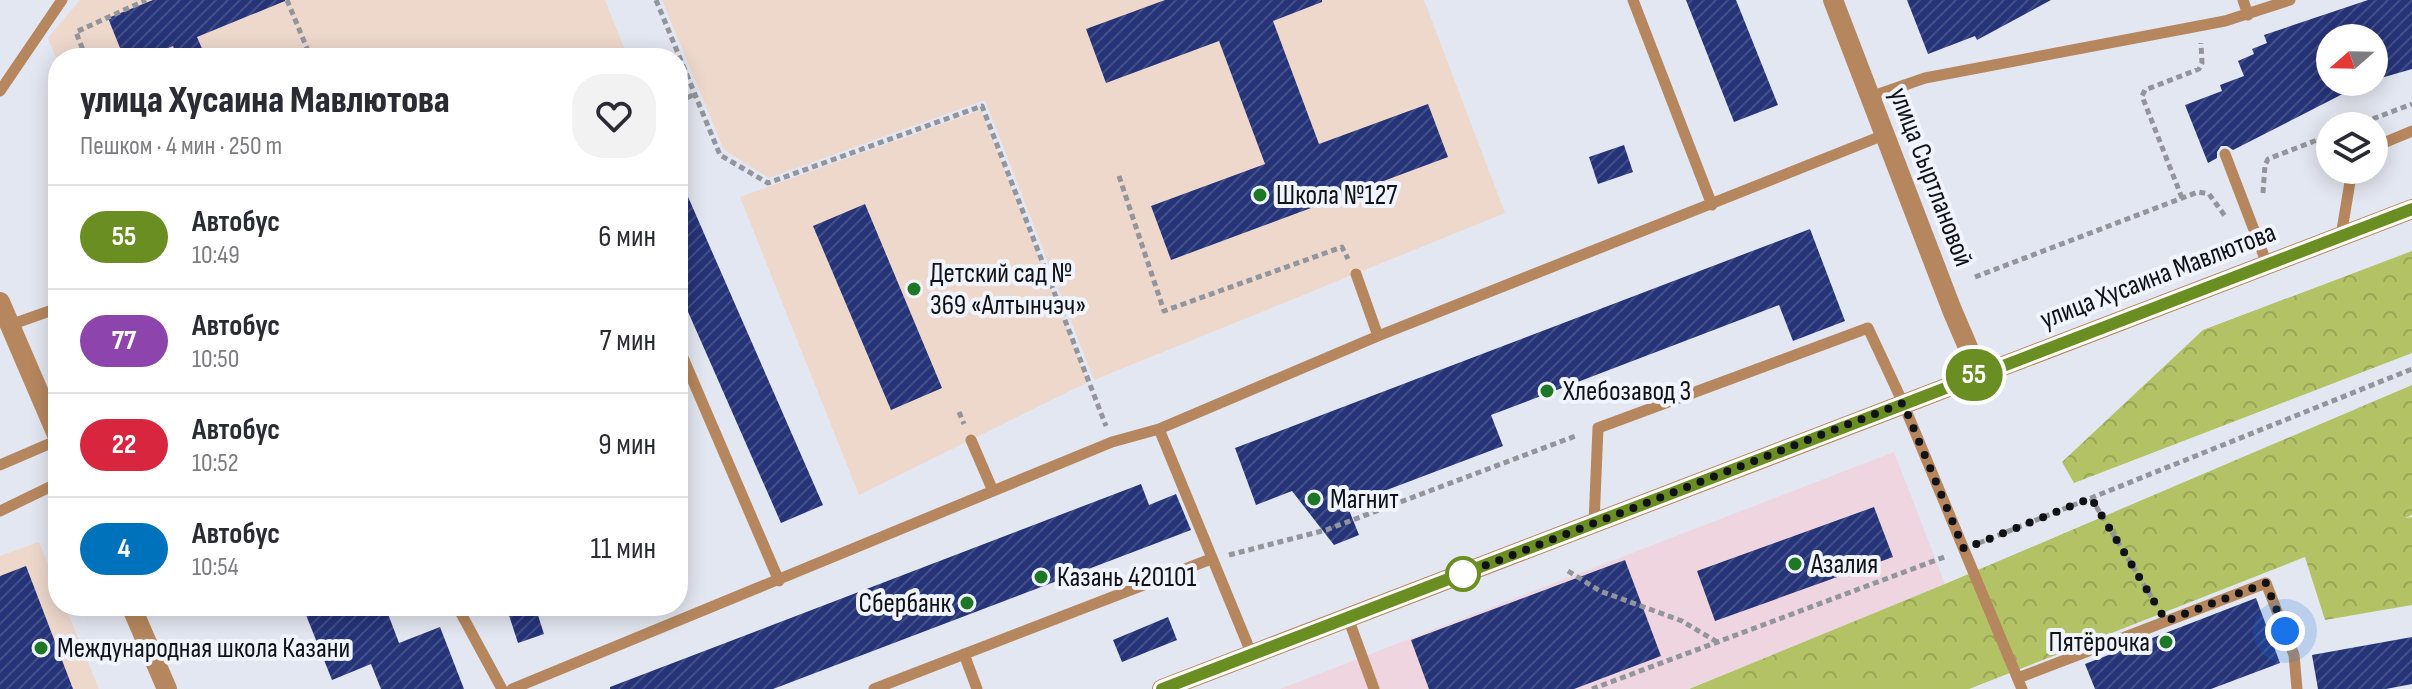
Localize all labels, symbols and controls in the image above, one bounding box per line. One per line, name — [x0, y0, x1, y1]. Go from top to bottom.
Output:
north arrow — [2316, 24, 2388, 96]
map controls — [2316, 24, 2388, 184]
button: heart — [572, 74, 656, 158]
text: улица Хусаина Мавлютова — [80, 78, 450, 123]
street label: улица Сыртлановой — [1882, 83, 1980, 271]
button: layers — [2316, 112, 2388, 184]
text: Пешком · 4 мин · 250 m — [80, 131, 282, 162]
place label: Школа №127 — [1276, 179, 1397, 212]
marker: Школа №127 — [1251, 186, 1269, 204]
text: Автобус — [192, 204, 280, 240]
street label: улица Хусаина Мавлютова — [2036, 216, 2280, 336]
text: 6 мин — [598, 219, 656, 255]
text: 55 — [112, 220, 136, 253]
text: 10:49 — [192, 240, 240, 271]
place label: Детский сад № 369 «Алтынчэч» — [930, 257, 1086, 322]
marker: Детский сад № 369 «Алтынчэч» — [905, 280, 923, 298]
text: Автобус — [192, 308, 280, 344]
text: 7 мин — [600, 323, 656, 359]
text: 77 — [112, 324, 136, 357]
text: 10:50 — [192, 344, 239, 375]
line badge: 55 — [1938, 349, 2010, 401]
text: 55 — [1962, 358, 1986, 391]
place label: Хлебозавод 3 — [1562, 375, 1691, 408]
marker: Хлебозавод 3 — [1538, 382, 1556, 400]
text: Автобус — [192, 412, 280, 448]
text: 9 мин — [598, 427, 656, 463]
text: 22 — [112, 428, 136, 461]
text: 10:52 — [192, 448, 238, 479]
place label: Магнит — [1330, 483, 1399, 516]
marker: Магнит — [1305, 490, 1323, 508]
text: Автобус — [192, 516, 280, 552]
text: 11 мин — [591, 531, 656, 567]
text: 4 — [117, 532, 131, 565]
place label: Азалия — [1810, 548, 1878, 581]
text: 10:54 — [192, 552, 239, 583]
marker: Азалия — [1786, 555, 1804, 573]
unlabelled marker — [1446, 557, 1480, 591]
place label: Казань 420101 — [1057, 561, 1196, 594]
marker: Казань 420101 — [1032, 568, 1050, 586]
place label: Сбербанк — [858, 587, 951, 620]
marker: Сбербанк — [958, 594, 976, 612]
your location — [2265, 611, 2305, 651]
place label: Пятёрочка — [2049, 626, 2150, 659]
place label: Международная школа Казани — [57, 632, 350, 665]
marker: Пятёрочка — [2157, 633, 2175, 651]
marker: Международная школа Казани — [32, 639, 50, 657]

